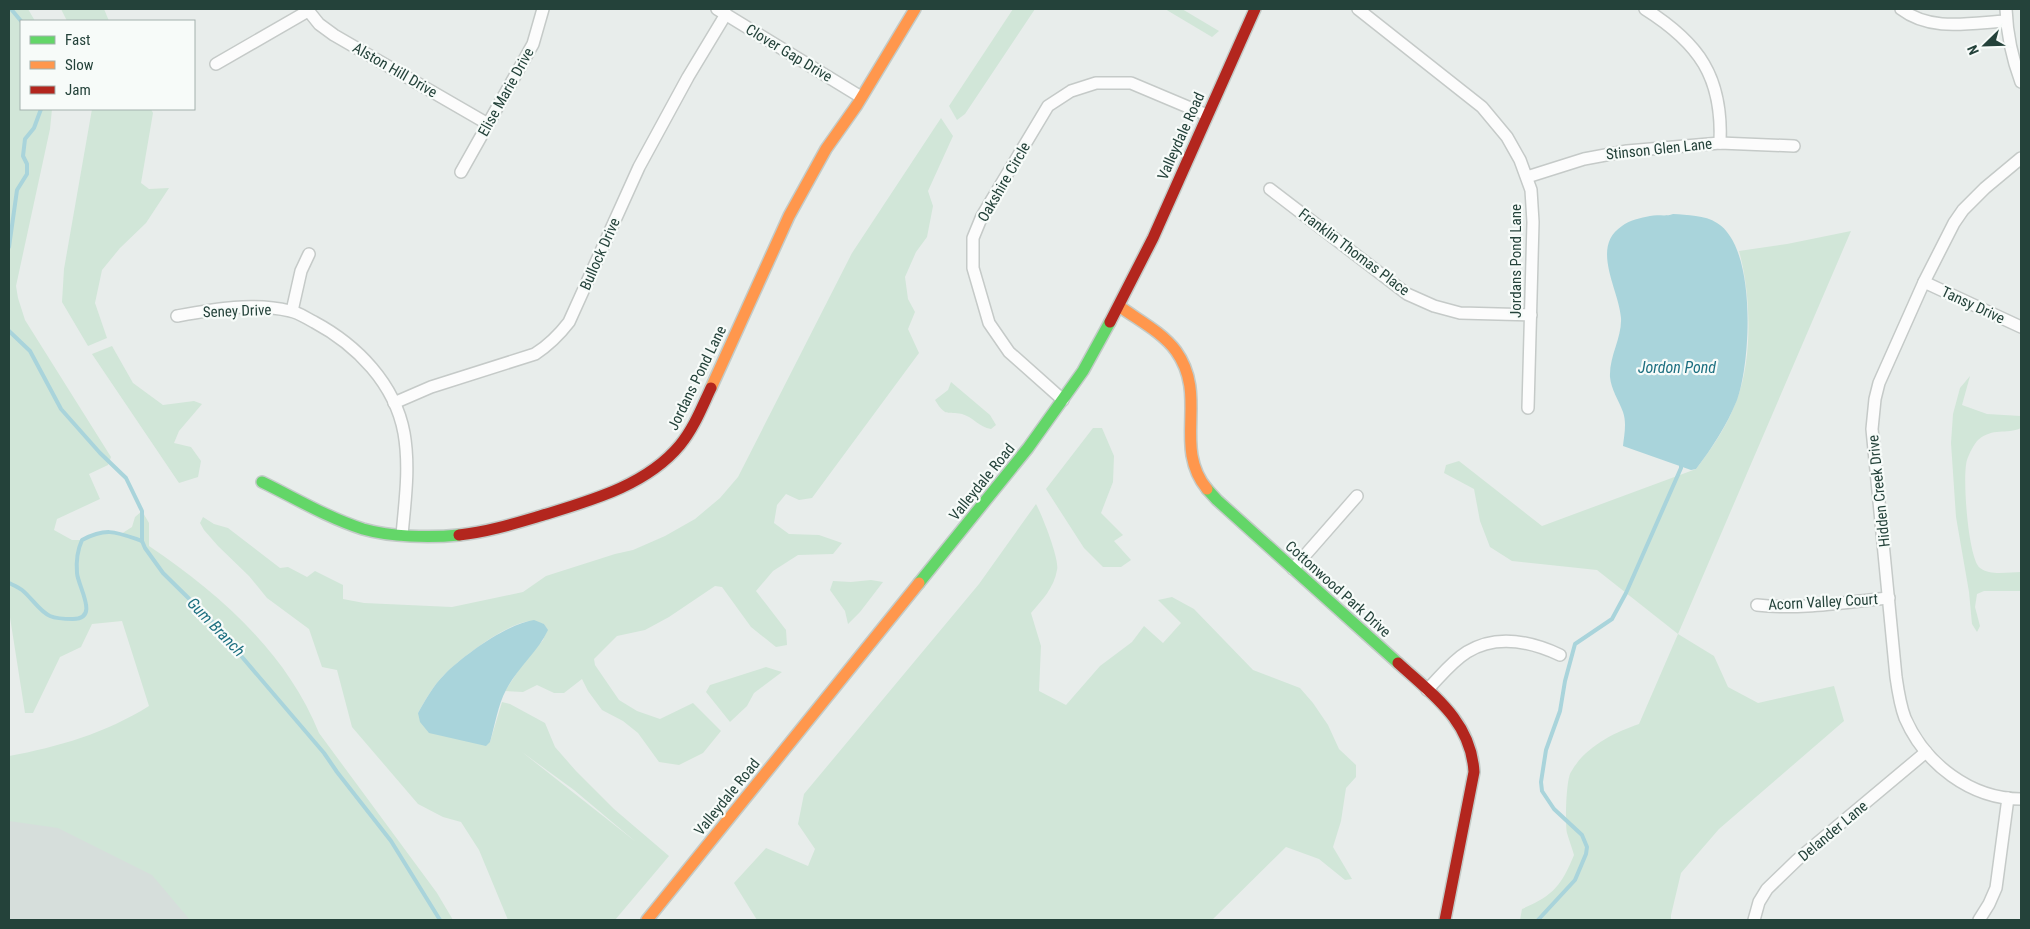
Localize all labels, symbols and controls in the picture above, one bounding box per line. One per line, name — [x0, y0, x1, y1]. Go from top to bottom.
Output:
legend — [20, 20, 195, 110]
street label: Clover Gap Drive — [743, 20, 835, 86]
north arrow — [1960, 20, 2010, 70]
text: Fast — [65, 31, 90, 49]
street label: Alston Hill Drive — [350, 39, 440, 101]
text: N — [1964, 43, 1982, 57]
street label: Elise Marie Drive — [474, 45, 538, 139]
text: Slow — [65, 56, 94, 74]
text: Jam — [65, 81, 91, 99]
street label: Valleydale Road — [1154, 89, 1208, 183]
street label: Stinson Glen Lane — [1605, 134, 1713, 164]
street label: Oakshire Circle — [974, 139, 1034, 225]
street label: Franklin Thomas Place — [1295, 204, 1413, 300]
street label: Jordans Pond Lane — [1507, 204, 1525, 318]
street label: Bullock Drive — [576, 215, 624, 293]
street label: Tansy Drive — [1938, 282, 2008, 328]
street label: Seney Drive — [202, 301, 272, 321]
street label: Jordans Pond Lane — [664, 323, 730, 433]
water label: Jordon Pond — [1638, 358, 1716, 377]
street label: Hidden Creek Drive — [1864, 434, 1894, 548]
street label: Valleydale Road — [945, 440, 1019, 524]
street label: Cottonwood Park Drive — [1282, 537, 1394, 641]
street label: Acorn Valley Court — [1768, 590, 1878, 614]
water label: Gum Branch — [183, 594, 249, 660]
street label: Valleydale Road — [690, 755, 764, 839]
street label: Delander Lane — [1795, 797, 1871, 865]

